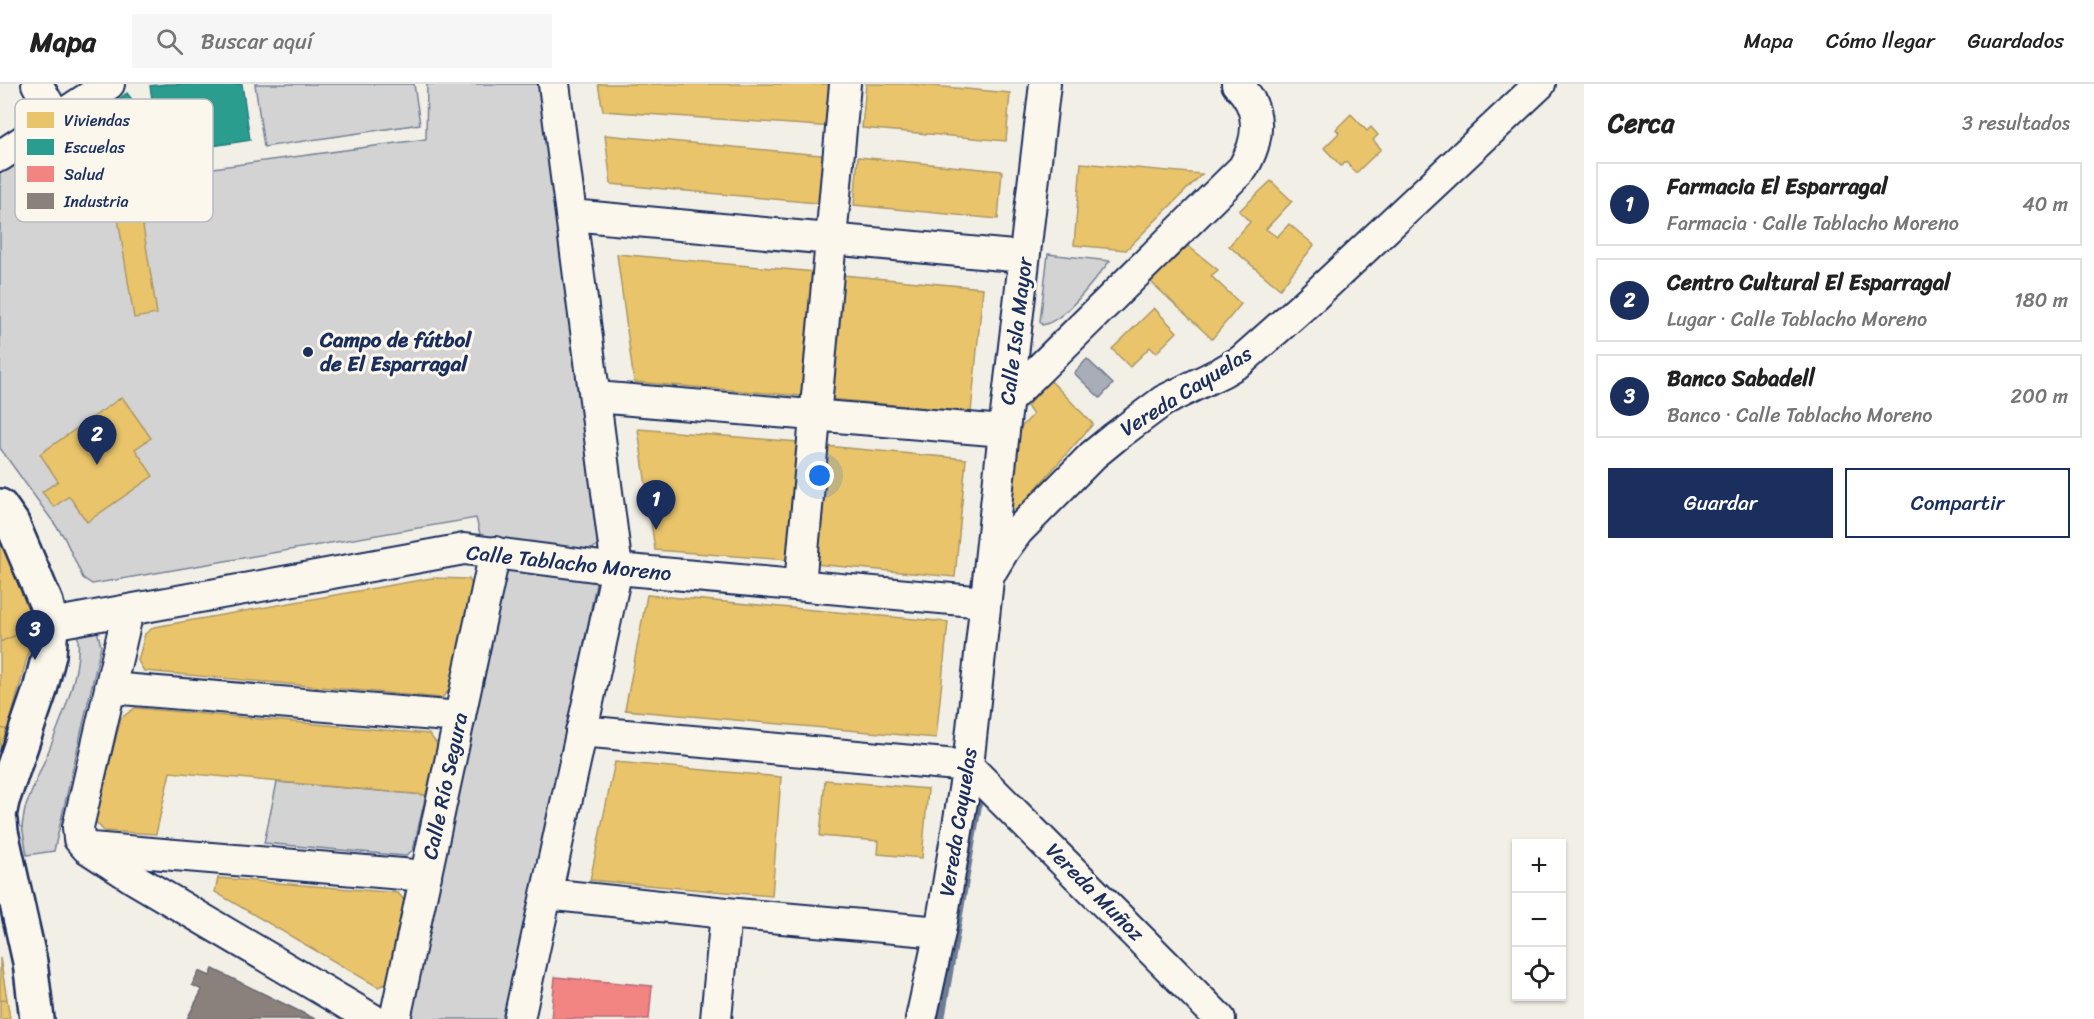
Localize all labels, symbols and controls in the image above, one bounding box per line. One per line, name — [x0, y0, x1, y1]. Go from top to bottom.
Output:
search box — [132, 14, 552, 68]
text: Mapa — [30, 17, 96, 66]
text: Buscar aquí — [201, 22, 313, 61]
text: Mapa — [1744, 22, 1793, 60]
text: Cómo llegar — [1826, 22, 1935, 60]
text: Guardados — [1968, 22, 2064, 60]
icon: search — [153, 25, 186, 58]
legend — [15, 99, 213, 222]
text: Cerca — [1608, 100, 1674, 146]
text: Viviendas — [64, 106, 131, 135]
text: 3 resultados — [1962, 106, 2070, 141]
text: Escuelas — [64, 133, 126, 162]
text: Salud — [64, 160, 105, 189]
text: Farmacia El Esparragal — [1667, 167, 1888, 206]
text: Industria — [63, 187, 129, 216]
text: 1 — [1625, 187, 1634, 222]
text: 40 m — [2022, 187, 2068, 222]
text: Farmacia · Calle Tablacho Moreno — [1667, 206, 1959, 241]
street label: Calle Isla Mayor — [988, 254, 1044, 407]
text: Centro Cultural El Esparragal — [1667, 263, 1950, 302]
text: 2 — [1624, 283, 1635, 318]
text: 180 m — [2014, 283, 2068, 318]
text: Lugar · Calle Tablacho Moreno — [1667, 302, 1927, 337]
place label: Campo de fútbol de El Esparragal — [319, 321, 472, 383]
street label: Vereda Cayuelas — [1112, 335, 1260, 447]
marker: Campo de fútbol de El Esparragal — [301, 345, 315, 359]
text: Banco Sabadell — [1667, 359, 1815, 398]
text: 3 — [1624, 379, 1635, 414]
text: 200 m — [2011, 379, 2068, 414]
text: Banco · Calle Tablacho Moreno — [1667, 398, 1932, 433]
pin: 2 — [78, 416, 116, 465]
your location — [805, 461, 834, 490]
button: Guardar — [1608, 468, 1833, 538]
button: Compartir — [1845, 468, 2070, 538]
pin: 1 — [636, 480, 676, 530]
street label: Calle Tablacho Moreno — [465, 533, 674, 593]
pin: 3 — [15, 610, 54, 660]
street label: Calle Río Segura — [411, 709, 479, 863]
street label: Vereda Cayuelas — [927, 745, 989, 899]
street label: Vereda Muñoz — [1036, 833, 1155, 952]
map controls — [1512, 839, 1566, 1001]
button: + — [1512, 839, 1566, 893]
button: − — [1512, 893, 1566, 947]
button: locate — [1512, 947, 1566, 1001]

